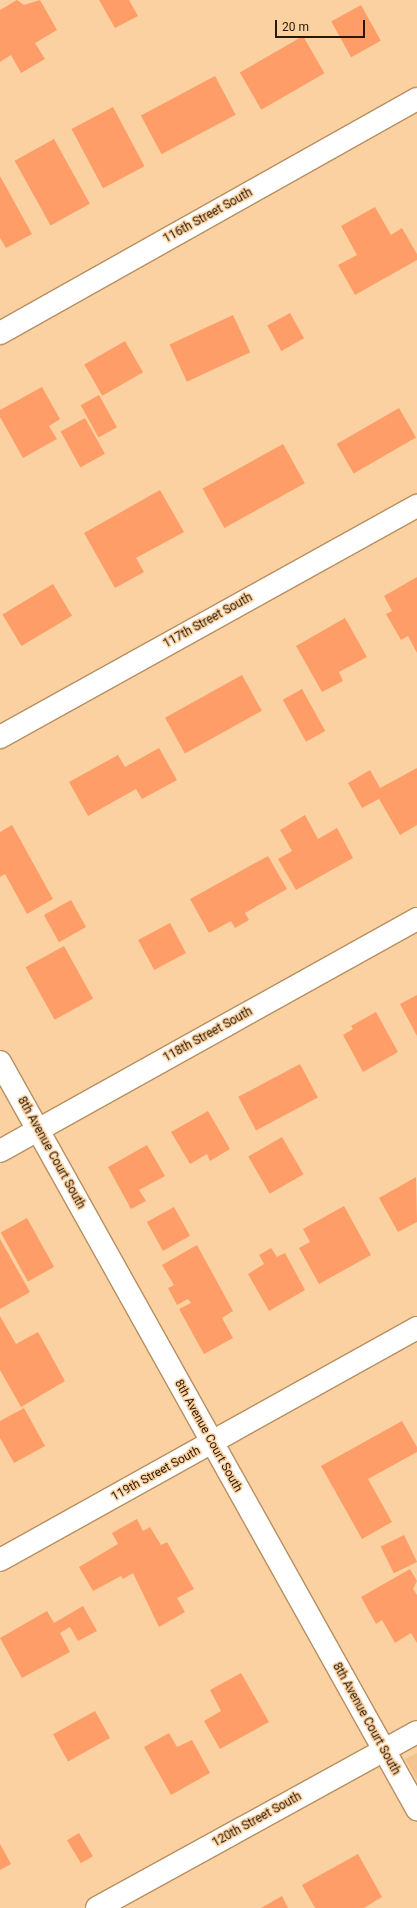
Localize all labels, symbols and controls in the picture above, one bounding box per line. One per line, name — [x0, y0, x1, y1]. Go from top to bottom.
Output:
scale bar — [277, 12, 367, 38]
text: 20 m — [282, 20, 309, 34]
street label: 116th Street South — [161, 186, 255, 246]
street label: 117th Street South — [161, 591, 255, 651]
street label: 118th Street South — [161, 1005, 255, 1065]
street label: 8th Avenue Court South — [14, 1094, 88, 1212]
street label: 8th Avenue Court South — [171, 1377, 245, 1495]
street label: 119th Street South — [109, 1444, 203, 1504]
street label: 8th Avenue Court South — [329, 1660, 403, 1778]
street label: 120th Street South — [210, 1790, 304, 1850]

